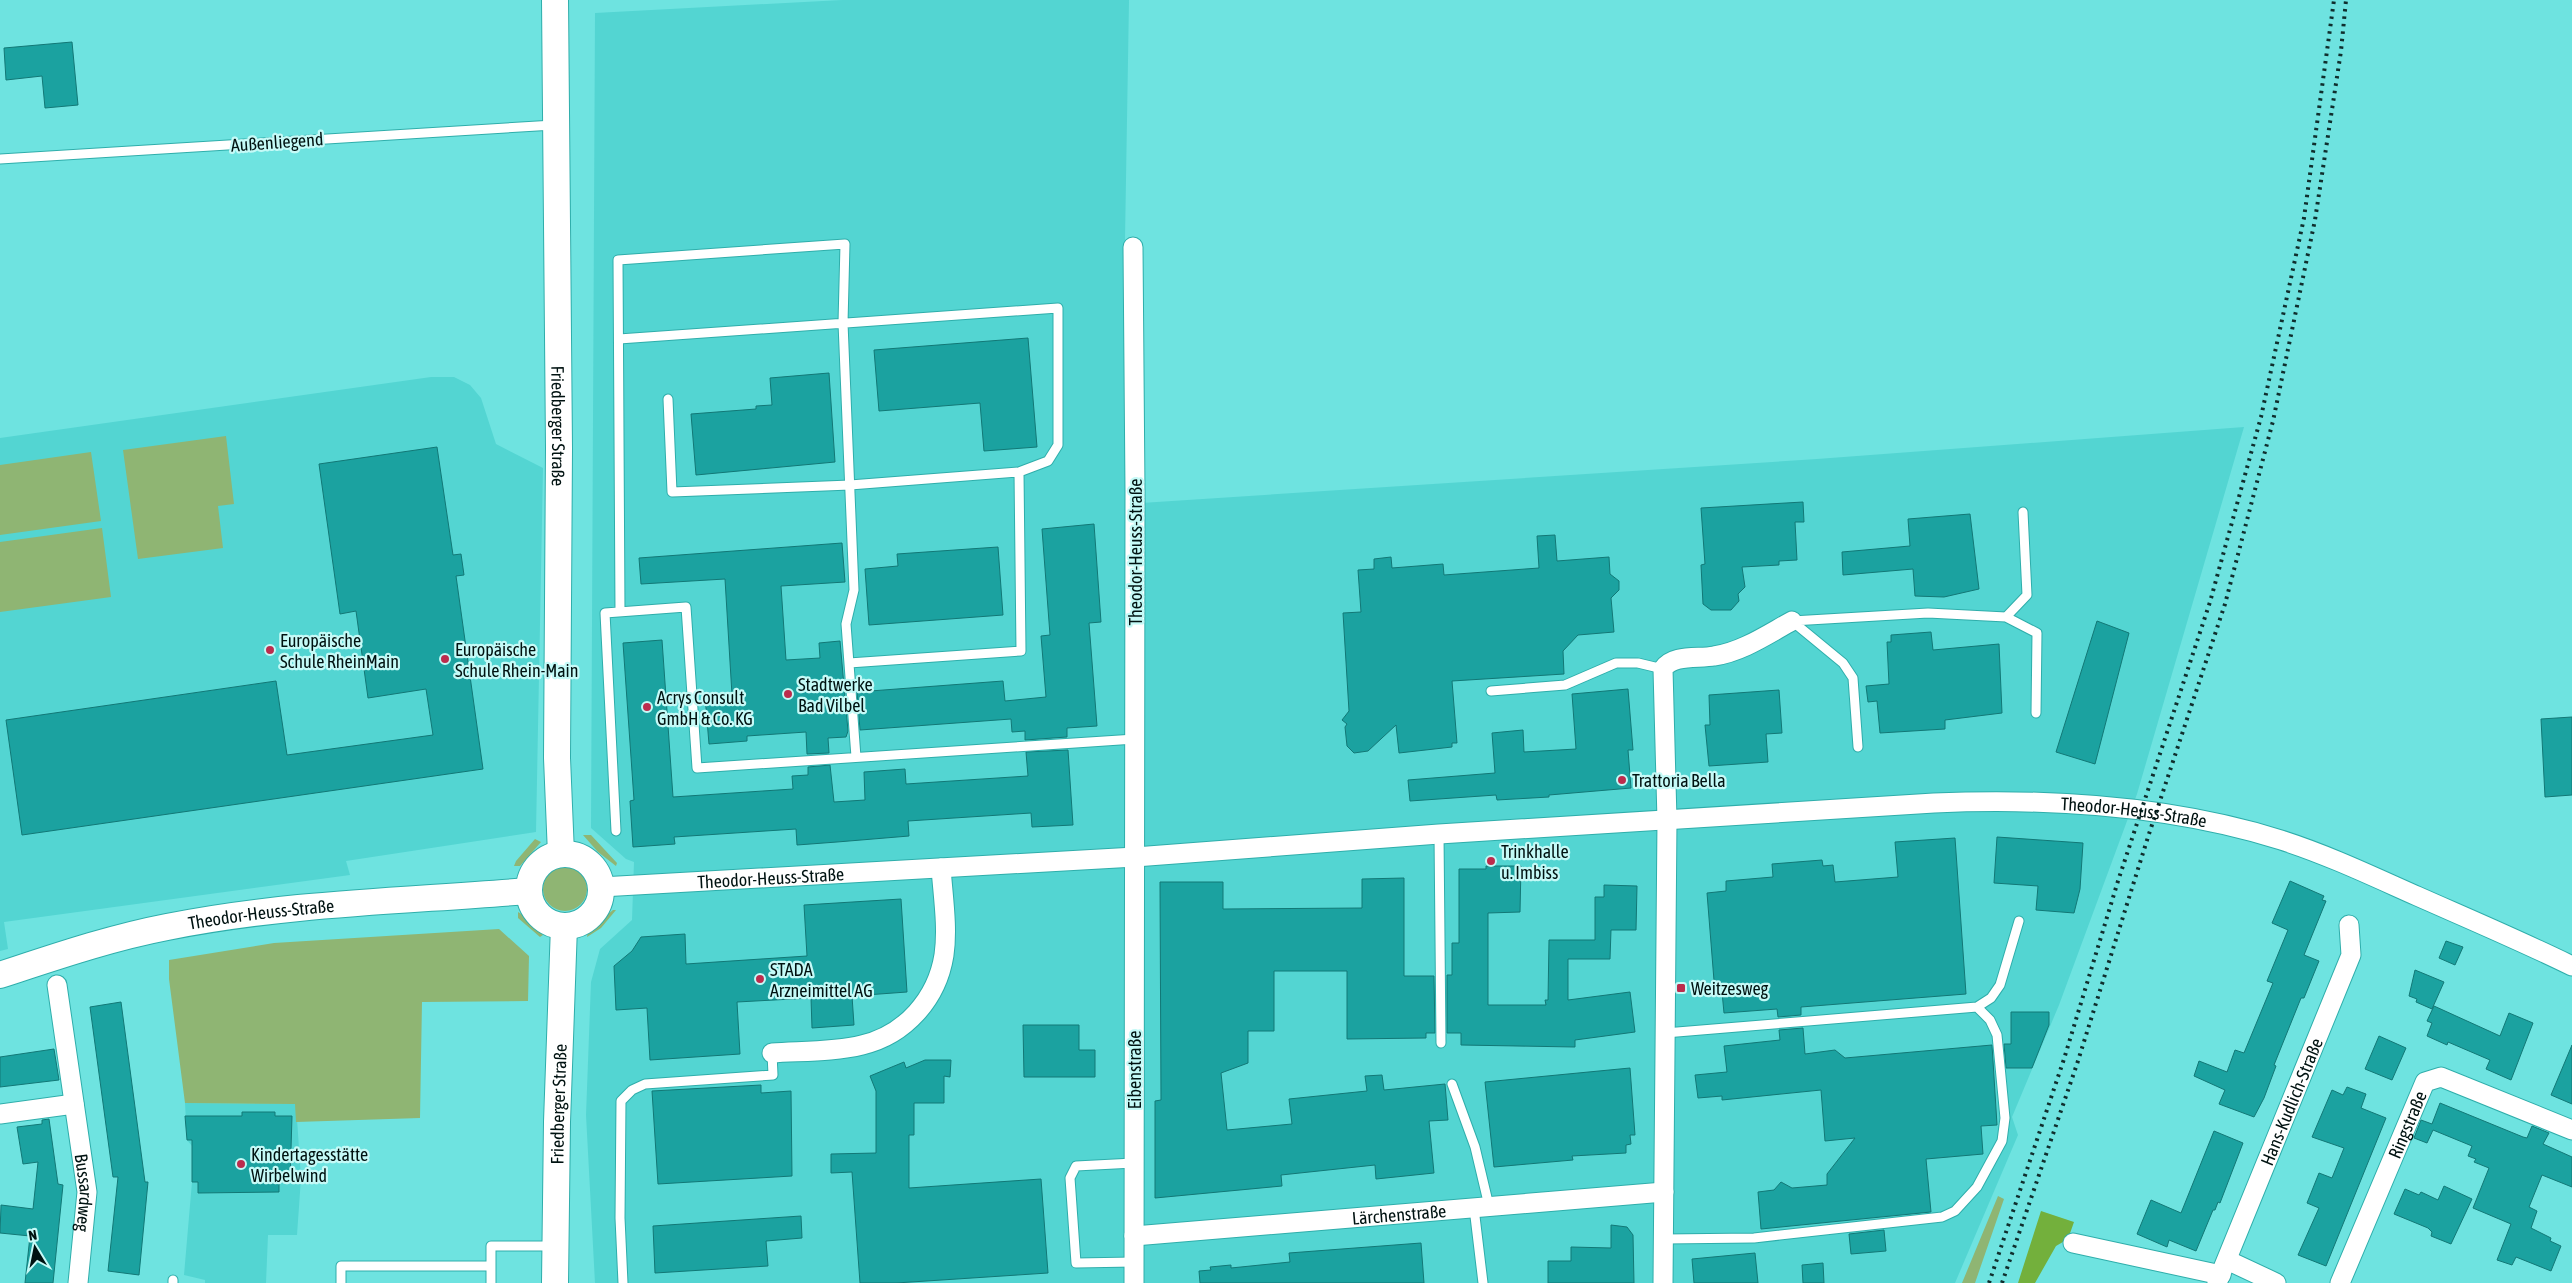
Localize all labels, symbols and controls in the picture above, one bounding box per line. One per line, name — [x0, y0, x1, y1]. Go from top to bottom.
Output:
street label: Außenliegend — [230, 128, 324, 156]
street label: Friedberger Straße — [548, 366, 570, 486]
street label: Theodor-Heuss-Straße — [1125, 479, 1146, 625]
place label: Europäische Schule RheinMain — [280, 630, 399, 672]
place label: Europäische Schule Rhein-Main — [455, 639, 578, 681]
marker: Europäische Schule RheinMain — [264, 644, 276, 656]
marker: Europäische Schule Rhein-Main — [439, 653, 451, 665]
place label: Stadtwerke Bad Vilbel — [798, 674, 873, 716]
place label: Acrys Consult GmbH & Co. KG — [657, 687, 753, 729]
marker: Stadtwerke Bad Vilbel — [782, 688, 794, 700]
marker: Acrys Consult GmbH & Co. KG — [641, 701, 653, 713]
place label: Trattoria Bella — [1632, 770, 1726, 791]
marker: Trattoria Bella — [1616, 774, 1628, 786]
street label: Theodor-Heuss-Straße — [2060, 793, 2209, 831]
place label: Trinkhalle u. Imbiss — [1501, 841, 1569, 883]
marker: Trinkhalle u. Imbiss — [1485, 855, 1497, 867]
street label: Theodor-Heuss-Straße — [697, 863, 845, 892]
street label: Theodor-Heuss-Straße — [186, 894, 335, 933]
place label: STADA Arzneimittel AG — [770, 959, 873, 1001]
marker: STADA Arzneimittel AG — [754, 973, 766, 985]
place label: Weitzesweg — [1691, 978, 1769, 999]
marker: Weitzesweg — [1675, 982, 1687, 994]
street label: Eibenstraße — [1124, 1031, 1145, 1109]
street label: Hans-Kudlich-Straße — [2256, 1035, 2327, 1168]
street label: Friedberger Straße — [546, 1043, 570, 1164]
street label: Ringstraße — [2383, 1088, 2431, 1161]
place label: Kindertagesstätte Wirbelwind — [251, 1144, 368, 1186]
street label: Bussardweg — [71, 1152, 97, 1233]
marker: Kindertagesstätte Wirbelwind — [235, 1158, 247, 1170]
street label: Lärchenstraße — [1351, 1200, 1447, 1228]
north arrow — [10, 1223, 60, 1273]
text: N — [27, 1227, 38, 1244]

